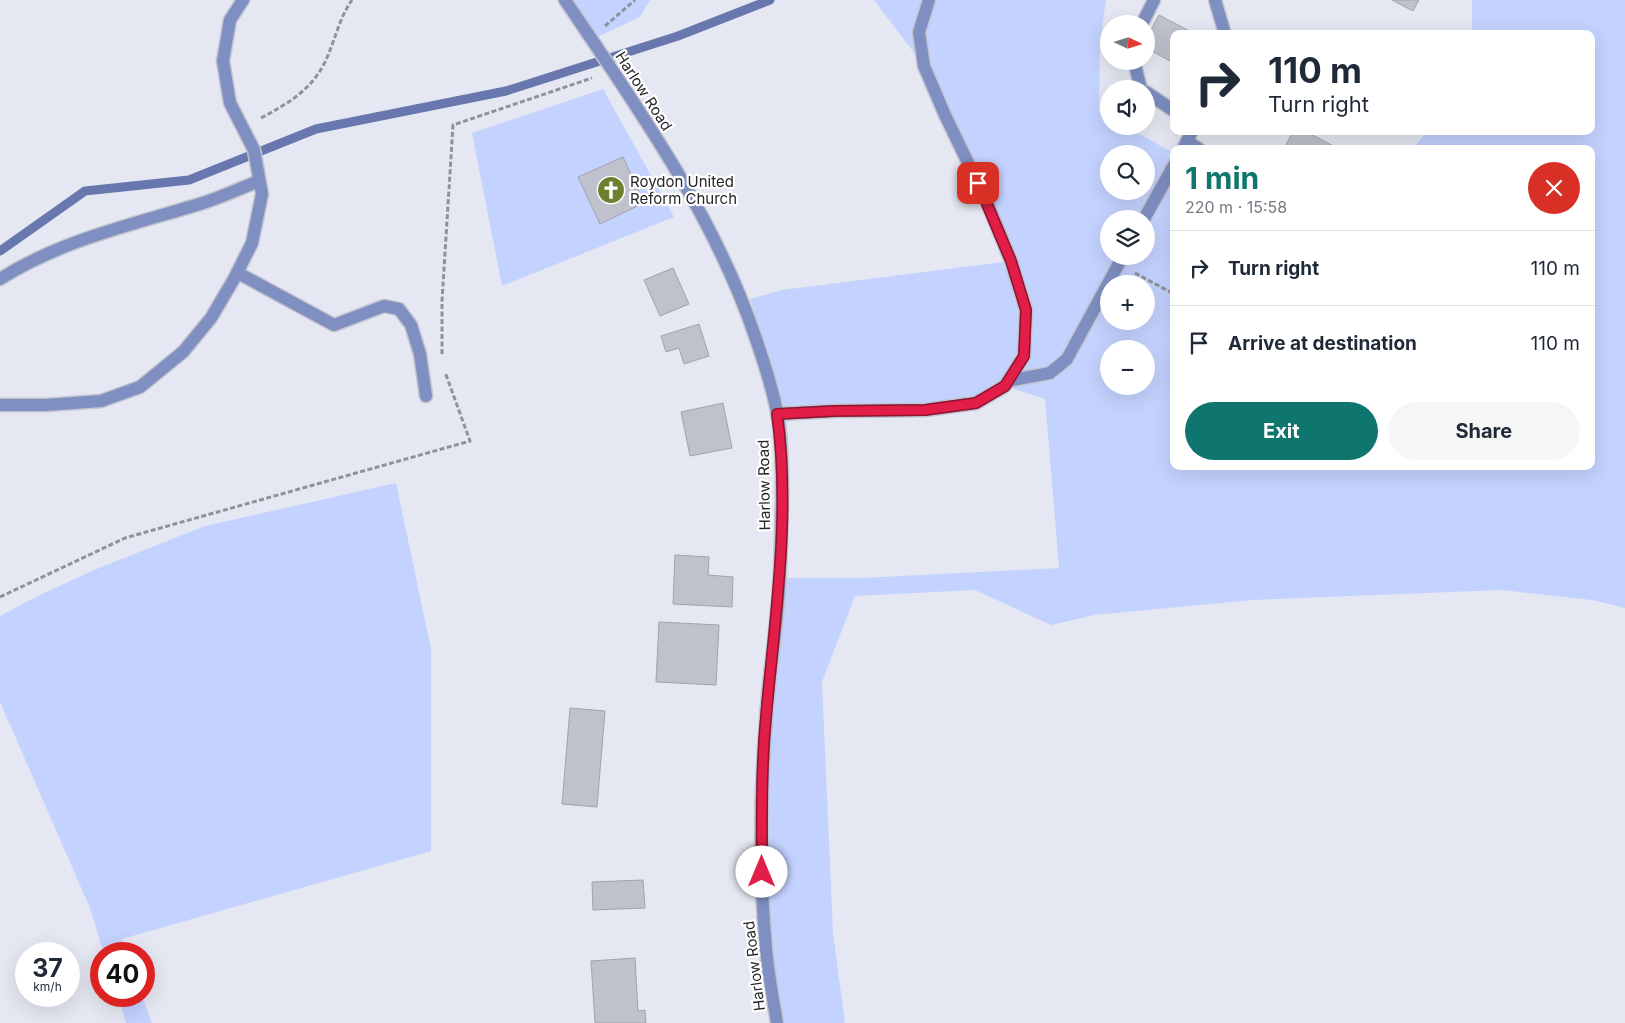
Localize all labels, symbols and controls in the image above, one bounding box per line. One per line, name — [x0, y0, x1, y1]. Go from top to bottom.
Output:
north arrow — [1100, 15, 1155, 70]
map controls — [1100, 15, 1155, 395]
street label: Harlow Road — [611, 48, 677, 134]
text: 110 m — [1268, 49, 1362, 91]
icon: right — [1185, 50, 1250, 115]
button: sound — [1100, 80, 1155, 135]
text: Turn right — [1268, 91, 1369, 117]
button: search — [1100, 145, 1155, 200]
text: 1 min — [1185, 160, 1259, 196]
pin — [957, 162, 999, 204]
button: close — [1528, 162, 1580, 214]
icon: arrive — [964, 169, 992, 197]
place label: Roydon United Reform Church — [630, 172, 737, 208]
church icon: Roydon United Reform Church — [596, 175, 626, 205]
text: 220 m · 15:58 — [1185, 197, 1287, 217]
button: layers — [1100, 210, 1155, 265]
icon: right — [1185, 254, 1213, 282]
text: Turn right — [1228, 257, 1319, 280]
text: 110 m — [1531, 257, 1580, 280]
button: + — [1100, 275, 1155, 330]
icon: arrive — [1185, 329, 1213, 357]
text: Arrive at destination — [1228, 332, 1417, 355]
text: 110 m — [1531, 332, 1580, 355]
button: − — [1100, 340, 1155, 395]
button: Exit — [1185, 402, 1378, 460]
button: Share — [1388, 402, 1580, 460]
street label: Harlow Road — [754, 440, 774, 530]
position arrow — [735, 845, 787, 897]
street label: Harlow Road — [739, 920, 769, 1012]
speed limit sign: 40 — [90, 942, 155, 1007]
text: 37 — [32, 953, 63, 983]
text: km/h — [33, 979, 62, 994]

